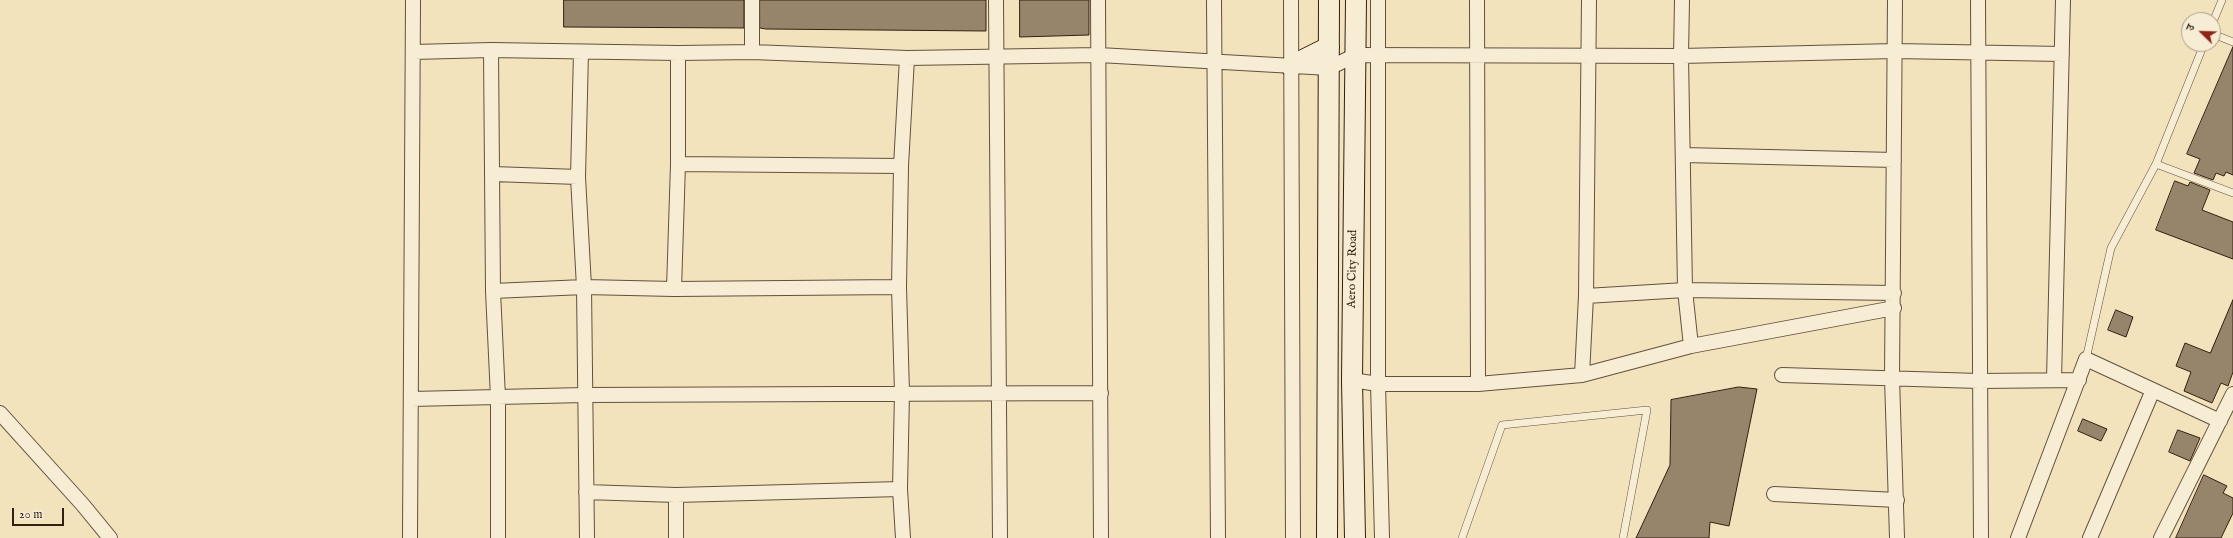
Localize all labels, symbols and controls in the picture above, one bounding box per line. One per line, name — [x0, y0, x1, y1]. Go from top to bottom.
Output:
north arrow — [2181, 12, 2221, 52]
text: उ — [2183, 22, 2198, 33]
street label: Aero City Road — [1345, 230, 1361, 308]
scale bar — [14, 500, 66, 526]
text: 20 m — [19, 507, 42, 522]

